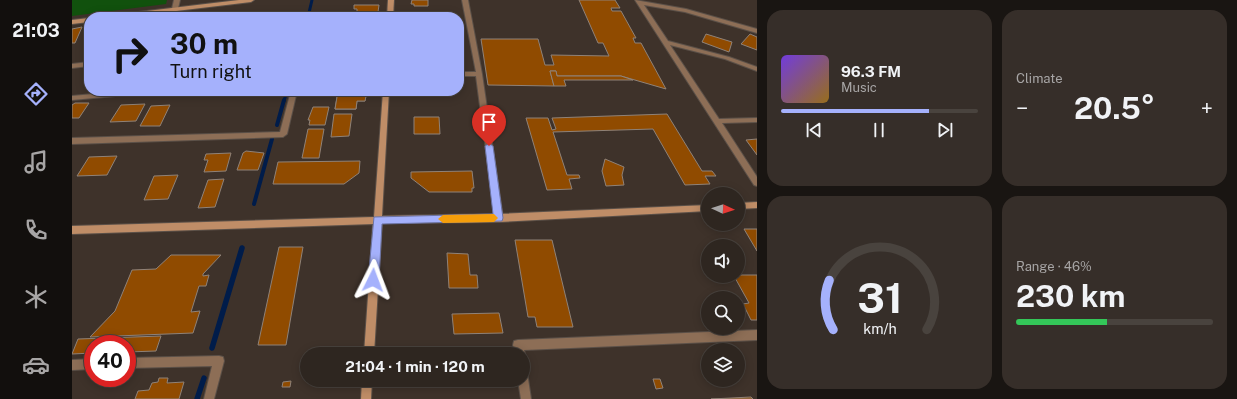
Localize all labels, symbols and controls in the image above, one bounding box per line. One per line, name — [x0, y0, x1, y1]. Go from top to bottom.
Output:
text: 21:03 — [12, 20, 60, 41]
text: 30 m — [170, 27, 238, 60]
icon: right — [104, 28, 156, 80]
text: Turn right — [170, 61, 252, 82]
text: 96.3 FM — [841, 63, 901, 80]
text: Climate — [1016, 71, 1063, 86]
icon: directions — [22, 80, 50, 108]
text: Music — [841, 80, 877, 95]
text: 20.5° — [1074, 90, 1155, 126]
text: − — [1016, 95, 1028, 121]
text: + — [1201, 95, 1213, 121]
pin — [472, 105, 506, 146]
icon: arrive — [478, 111, 500, 133]
icon: previous — [803, 119, 825, 141]
icon: pause — [868, 119, 890, 141]
icon: next — [934, 119, 956, 141]
icon: music — [22, 148, 50, 176]
north arrow — [701, 187, 745, 231]
map controls — [701, 187, 745, 387]
icon: phone — [22, 216, 50, 244]
button: sound — [701, 239, 745, 283]
position arrow — [352, 259, 394, 301]
text: Range · 46% — [1016, 259, 1092, 274]
text: 31 — [857, 273, 902, 322]
text: 230 km — [1016, 278, 1125, 314]
icon: climate — [22, 283, 50, 311]
button: search — [701, 291, 745, 335]
text: km/h — [863, 320, 896, 337]
speed limit sign: 40 — [84, 335, 136, 387]
button: layers — [701, 343, 745, 387]
icon: car — [22, 351, 50, 379]
text: 21:04 · 1 min · 120 m — [345, 358, 485, 375]

